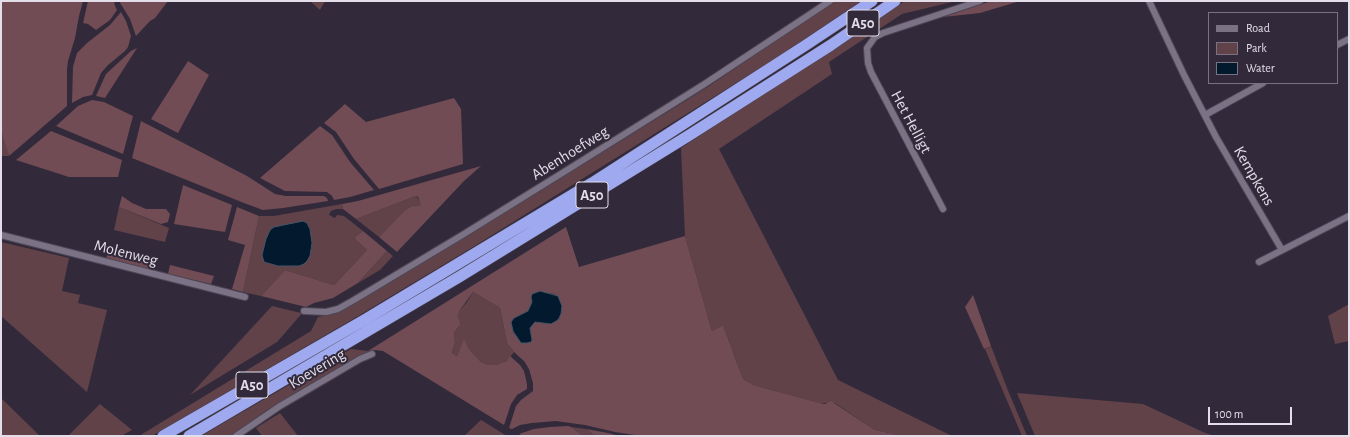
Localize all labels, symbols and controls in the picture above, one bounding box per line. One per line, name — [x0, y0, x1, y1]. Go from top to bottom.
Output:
road number: A50 — [847, 10, 879, 36]
legend — [1208, 12, 1338, 84]
text: Road — [1246, 22, 1270, 34]
text: Park — [1246, 42, 1267, 54]
text: Water — [1246, 62, 1275, 74]
street label: Het Helligt — [886, 87, 936, 157]
street label: Abenhoefweg — [528, 122, 612, 184]
street label: Kempkens — [1229, 143, 1279, 209]
road number: A50 — [576, 182, 608, 208]
street label: Molenweg — [92, 236, 160, 270]
street label: Koevering — [285, 345, 349, 393]
road number: A50 — [236, 372, 268, 398]
scale bar — [1210, 399, 1294, 425]
text: 100 m — [1215, 408, 1243, 420]

